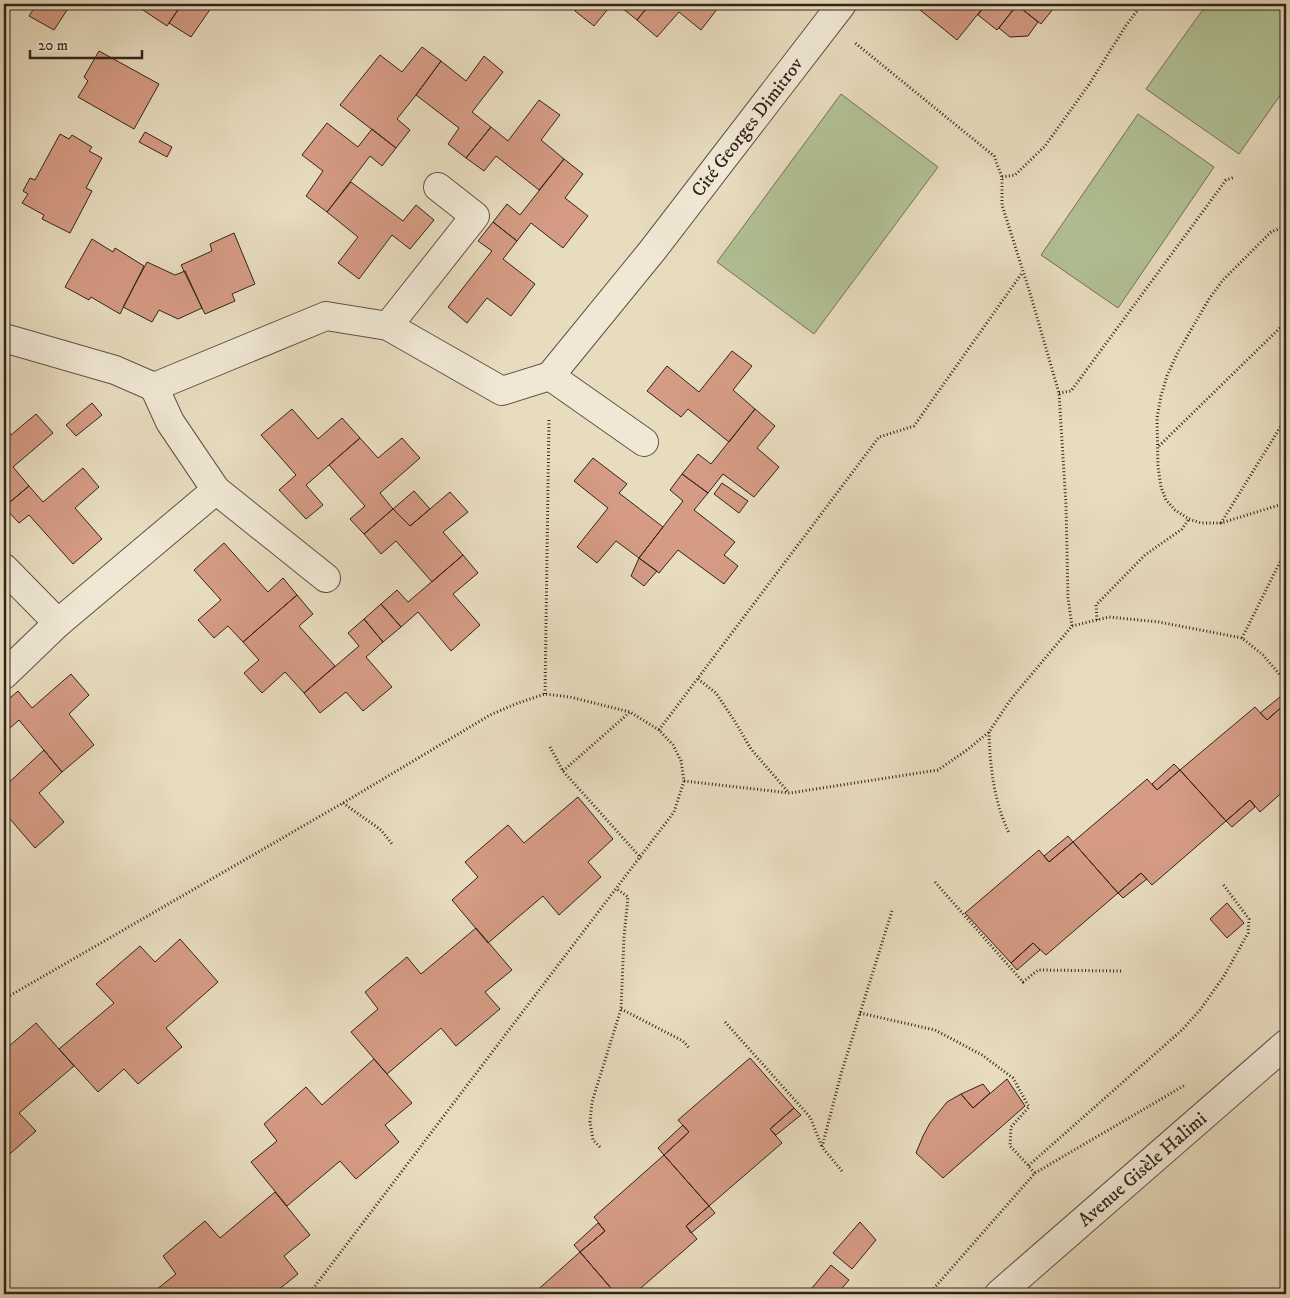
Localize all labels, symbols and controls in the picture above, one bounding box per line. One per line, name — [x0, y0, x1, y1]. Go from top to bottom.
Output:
scale bar — [30, 28, 142, 60]
text: 20 m — [38, 36, 68, 55]
street label: Cité Georges Dimitrov — [686, 53, 808, 201]
street label: Avenue Gisèle Halimi — [1073, 1107, 1211, 1231]

